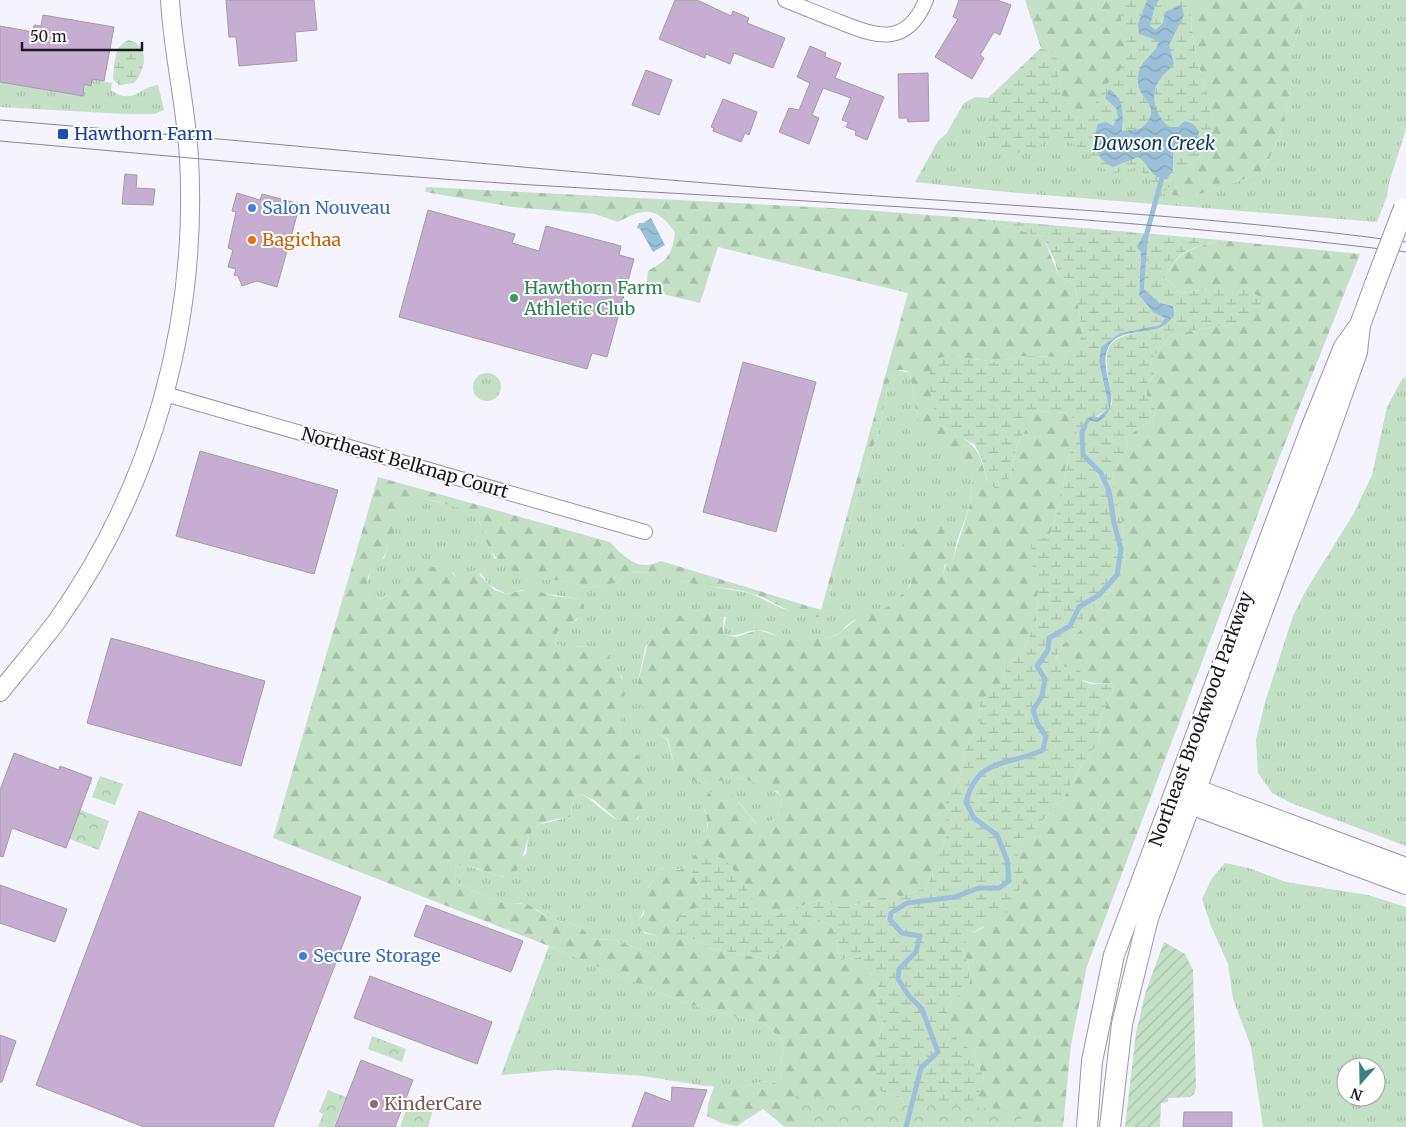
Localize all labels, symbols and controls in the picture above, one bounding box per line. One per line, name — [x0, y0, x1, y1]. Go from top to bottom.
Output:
scale bar — [22, 20, 142, 52]
text: 50 m — [30, 27, 67, 46]
place label: Hawthorn Farm — [74, 122, 213, 145]
marker: Hawthorn Farm — [56, 127, 70, 141]
water label: Dawson Creek — [1092, 131, 1216, 155]
place label: Salon Nouveau — [262, 196, 391, 219]
marker: Salon Nouveau — [246, 202, 258, 214]
place label: Bagichaa — [262, 228, 342, 251]
marker: Bagichaa — [246, 234, 258, 246]
place label: Hawthorn Farm Athletic Club — [523, 276, 663, 320]
marker: Hawthorn Farm Athletic Club — [508, 292, 520, 304]
street label: Northeast Belknap Court — [299, 422, 511, 503]
street label: Northeast Brookwood Parkway — [1144, 588, 1258, 850]
place label: Secure Storage — [313, 944, 441, 967]
marker: Secure Storage — [297, 950, 309, 962]
north arrow — [1336, 1057, 1386, 1107]
text: N — [1348, 1084, 1365, 1105]
place label: KinderCare — [384, 1092, 482, 1115]
marker: KinderCare — [368, 1098, 380, 1110]

